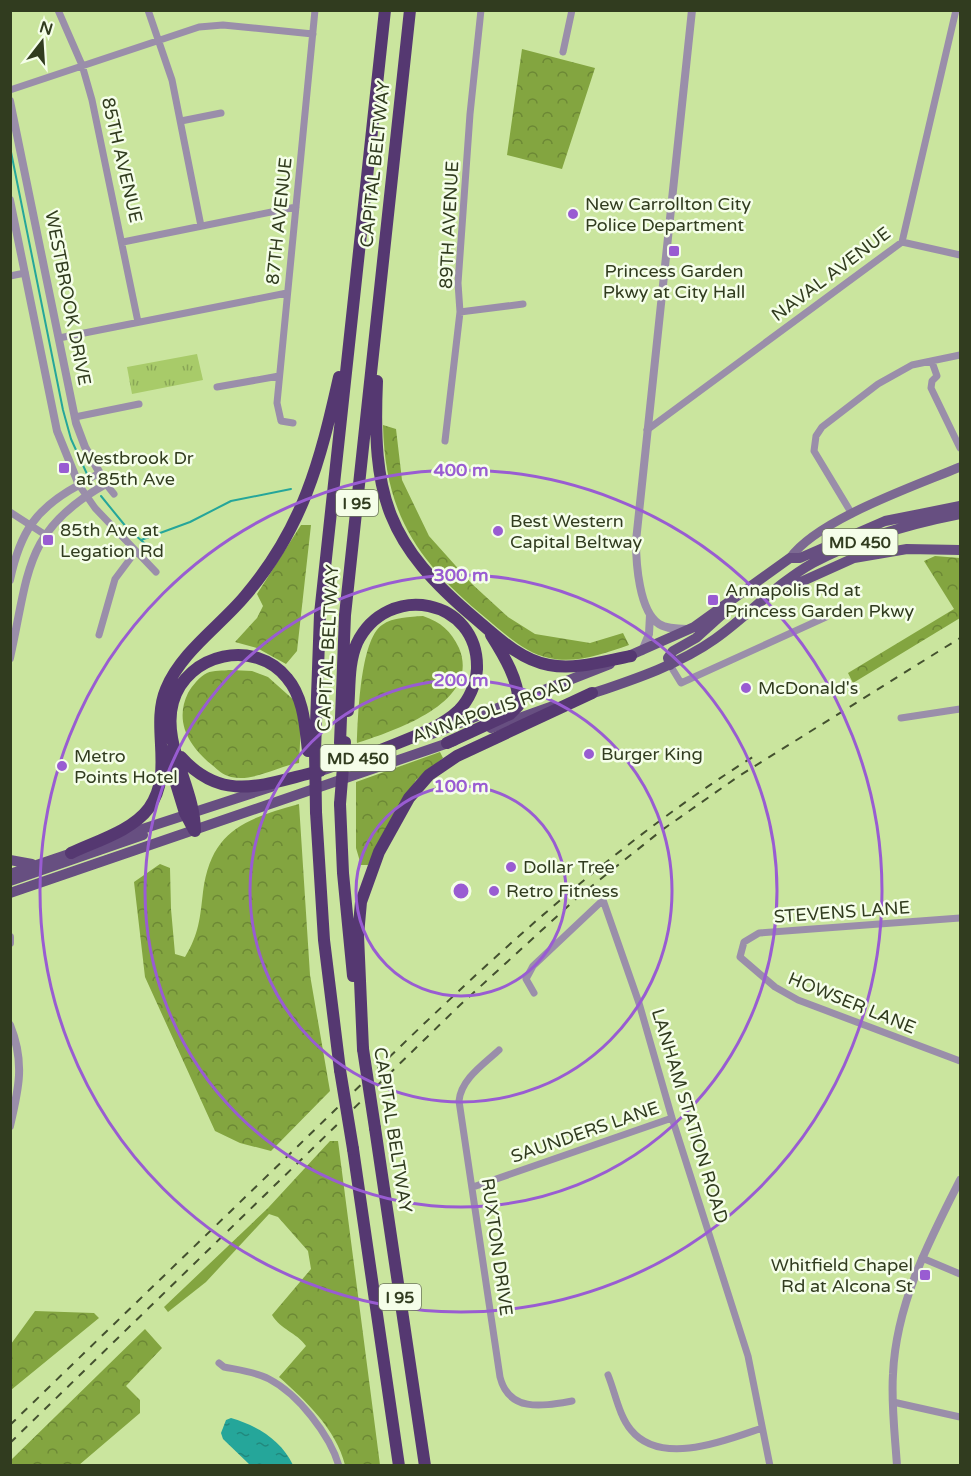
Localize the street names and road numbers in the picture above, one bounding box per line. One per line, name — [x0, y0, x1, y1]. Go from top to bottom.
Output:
street label: CAPITAL BELTWAY — [355, 79, 395, 248]
street label: 85TH AVENUE — [97, 95, 147, 225]
street label: 87TH AVENUE — [261, 156, 297, 286]
street label: 89TH AVENUE — [435, 160, 463, 290]
street label: WESTBROOK DRIVE — [40, 209, 96, 387]
street label: NAVAL AVENUE — [767, 222, 895, 326]
road number: I 95 — [336, 490, 378, 516]
road number: MD 450 — [822, 529, 898, 555]
street label: CAPITAL BELTWAY — [313, 563, 343, 732]
street label: ANNAPOLIS ROAD — [409, 672, 575, 748]
road number: MD 450 — [320, 745, 395, 771]
street label: STEVENS LANE — [773, 896, 911, 928]
street label: HOWSER LANE — [785, 967, 919, 1039]
street label: LANHAM STATION ROAD — [647, 1006, 733, 1226]
street label: CAPITAL BELTWAY — [369, 1046, 417, 1215]
street label: SAUNDERS LANE — [508, 1096, 662, 1168]
street label: RUXTON DRIVE — [476, 1177, 518, 1317]
road number: I 95 — [379, 1284, 421, 1310]

